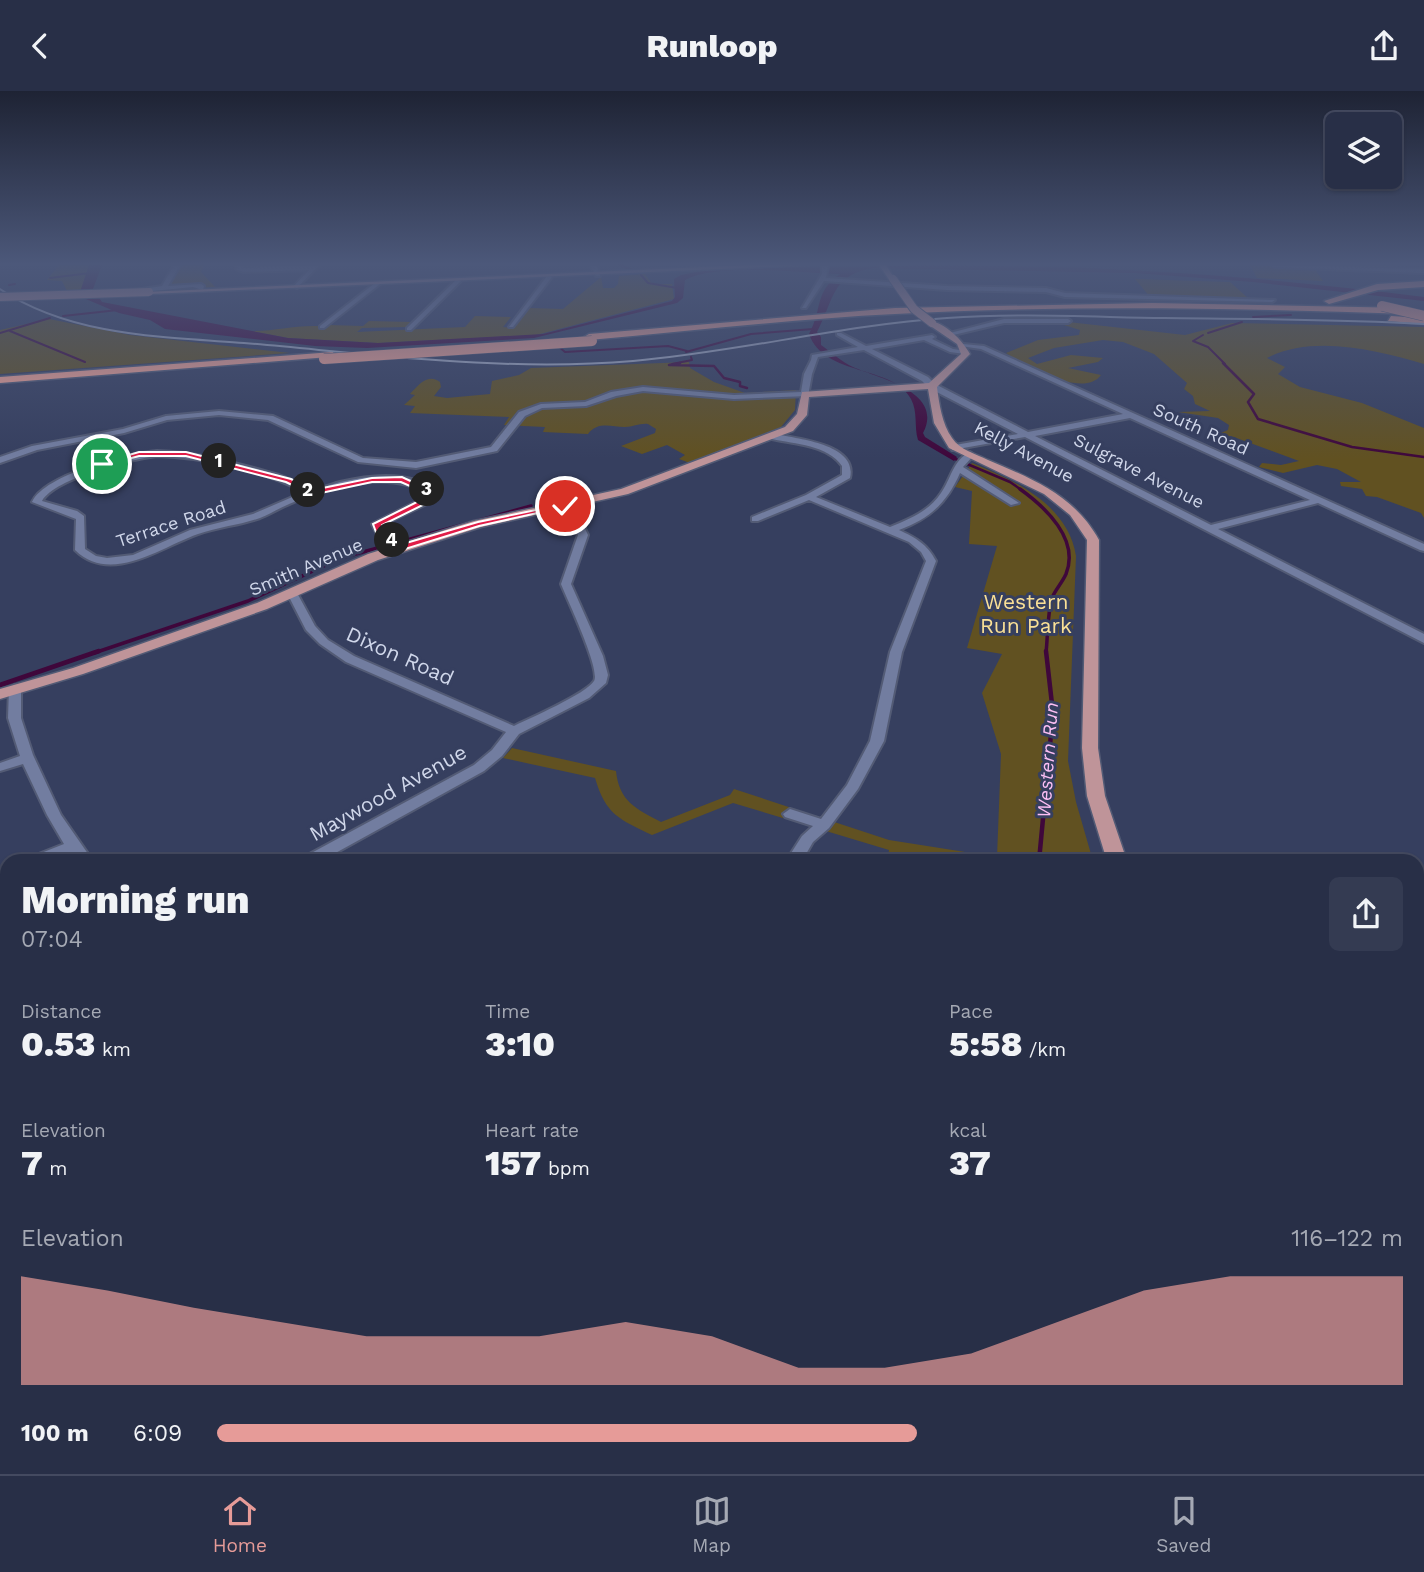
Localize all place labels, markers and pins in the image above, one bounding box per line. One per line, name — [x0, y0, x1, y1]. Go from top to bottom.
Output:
pin — [72, 434, 132, 494]
pin: 1 — [202, 443, 236, 479]
pin: 3 — [410, 471, 444, 507]
pin: 2 — [290, 473, 326, 507]
pin — [535, 476, 595, 536]
pin: 4 — [374, 523, 410, 557]

